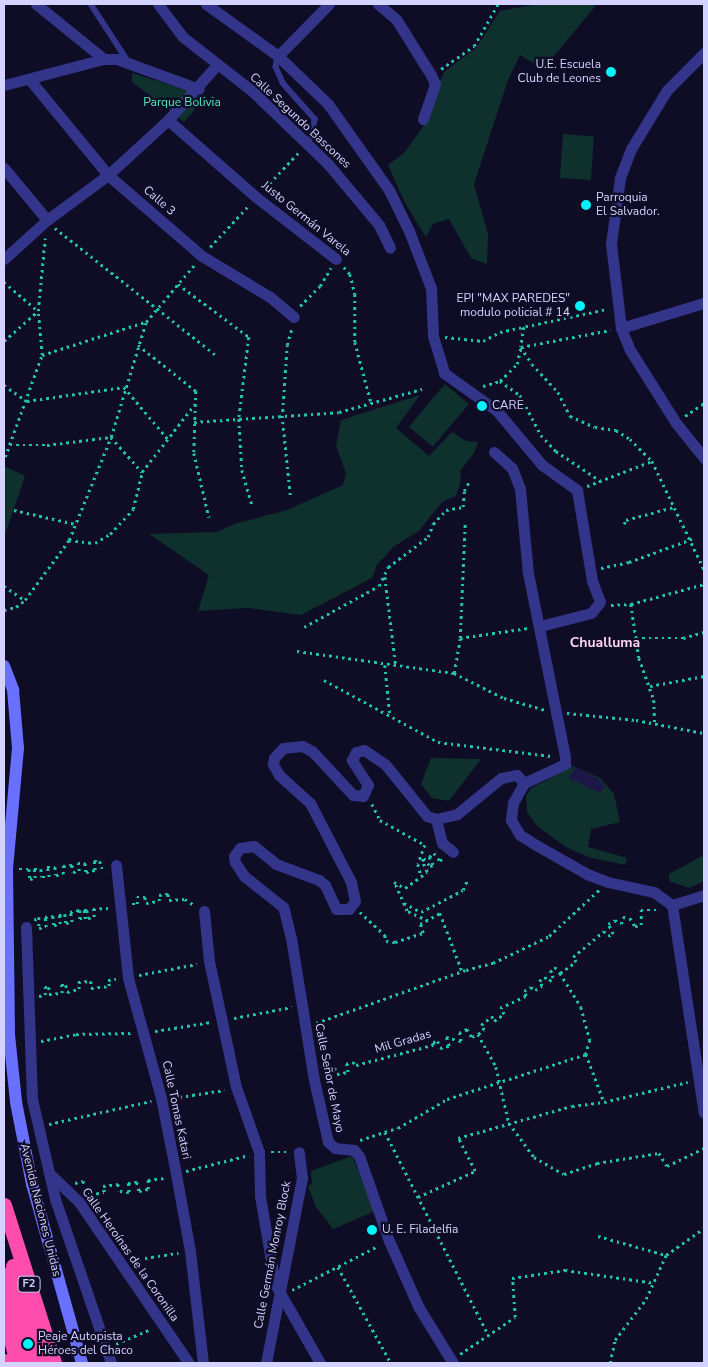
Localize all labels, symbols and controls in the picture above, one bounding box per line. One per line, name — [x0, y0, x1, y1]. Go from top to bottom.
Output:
place label: U.E. Escuela Club de Leones — [518, 58, 601, 86]
marker: U.E. Escuela Club de Leones — [605, 66, 617, 78]
street label: Calle Segundo Bascones — [246, 70, 354, 172]
park label: Parque Bolivia — [143, 96, 221, 110]
street label: Justo Germán Varela — [258, 179, 354, 259]
street label: Calle 3 — [140, 183, 178, 219]
place label: Parroquia El Salvador. — [596, 191, 660, 219]
marker: Parroquia El Salvador. — [580, 199, 592, 211]
place label: EPI "MAX PAREDES" modulo policial # 14 — [457, 292, 570, 320]
marker: EPI "MAX PAREDES" modulo policial # 14 — [574, 300, 586, 312]
place label: CARE — [492, 399, 524, 413]
marker: CARE — [476, 400, 488, 412]
district label: Chualluma — [570, 635, 640, 651]
street label: Calle Señor de Mayo — [311, 1022, 347, 1134]
street label: Mil Gradas — [373, 1027, 433, 1057]
street label: Calle Tomas Katari — [158, 1059, 194, 1161]
street label: Avenida Naciones Unidas — [16, 1142, 64, 1278]
street label: Calle Germán Monroy Block — [252, 1180, 294, 1330]
street label: Calle Heroínas de la Coronilla — [78, 1185, 182, 1325]
place label: U. E. Filadelfia — [382, 1223, 458, 1237]
marker: U. E. Filadelfia — [366, 1224, 378, 1236]
road number: F2 — [16, 1276, 42, 1292]
place label: Peaje Autopista Héroes del Chaco — [38, 1330, 133, 1358]
marker: Peaje Autopista Héroes del Chaco — [22, 1338, 34, 1350]

